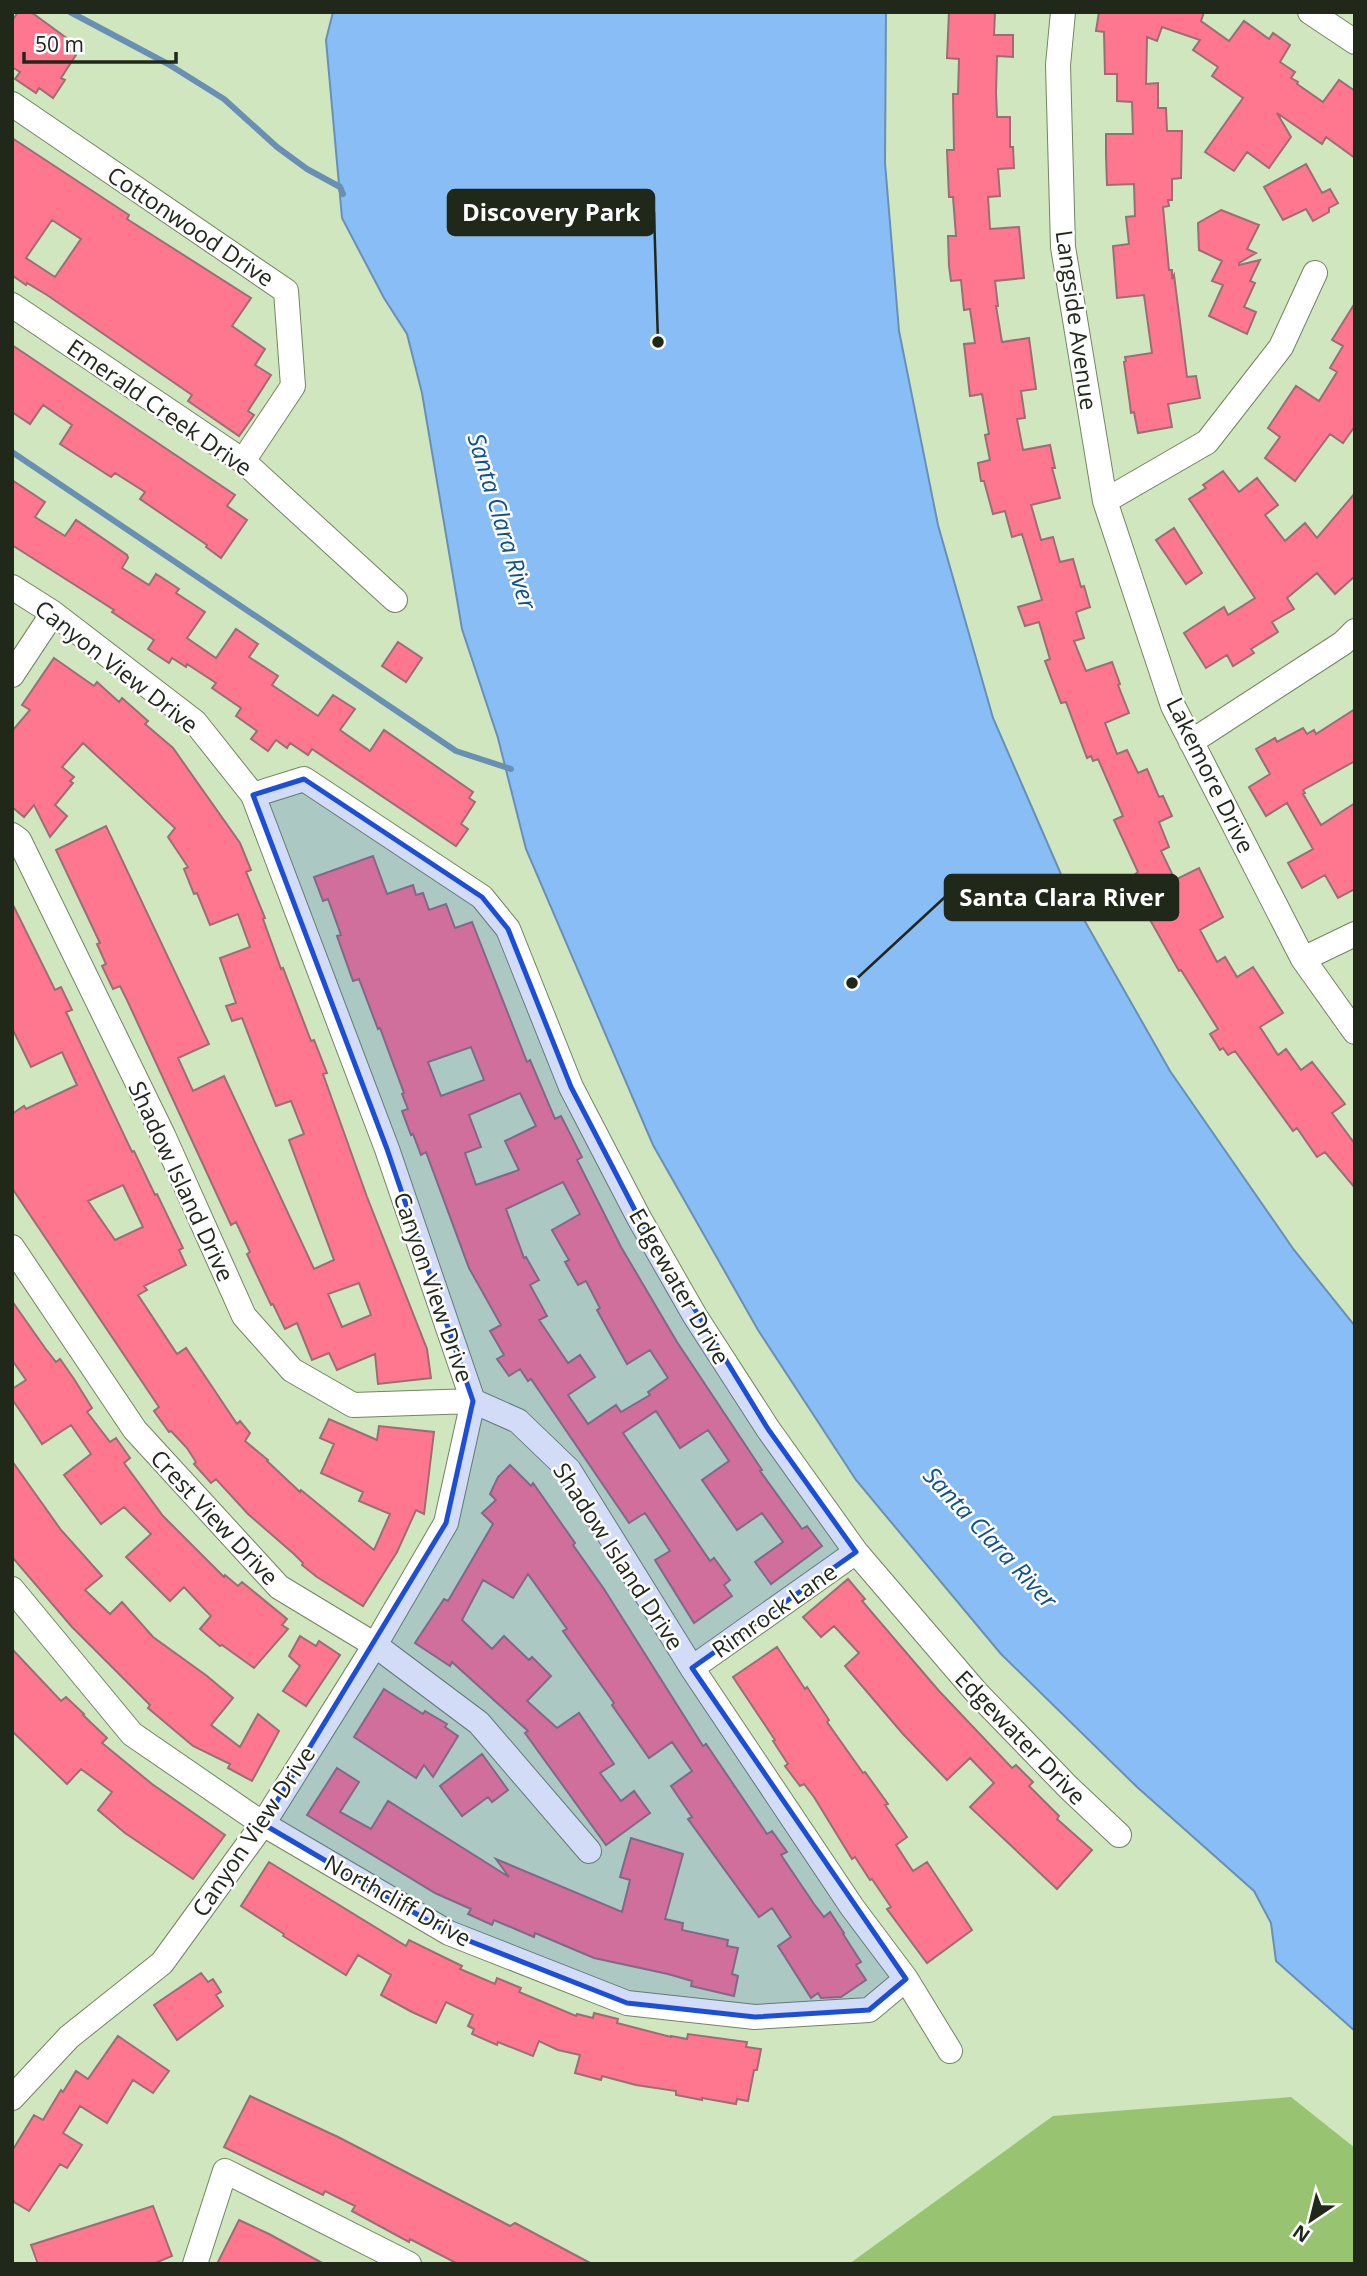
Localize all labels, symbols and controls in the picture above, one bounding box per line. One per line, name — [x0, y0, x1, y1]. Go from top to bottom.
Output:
scale bar — [24, 21, 177, 65]
text: 50 m — [35, 30, 84, 58]
street label: Cottonwood Drive — [101, 158, 281, 294]
callout: Discovery Park — [448, 190, 654, 235]
text: Discovery Park — [462, 195, 640, 228]
street label: Langside Avenue — [1049, 228, 1105, 412]
street label: Emerald Creek Drive — [61, 331, 259, 483]
water label: Santa Clara River — [461, 429, 546, 615]
street label: Canyon View Drive — [29, 592, 205, 740]
street label: Lakemore Drive — [1159, 692, 1263, 858]
callout: Santa Clara River — [945, 875, 1178, 920]
text: Santa Clara River — [959, 880, 1165, 913]
street label: Shadow Island Drive — [122, 1076, 242, 1286]
street label: Canyon View Drive — [386, 1188, 482, 1386]
street label: Edgewater Drive — [622, 1202, 738, 1370]
street label: Crest View Drive — [144, 1442, 286, 1592]
street label: Shadow Island Drive — [546, 1456, 692, 1656]
water label: Santa Clara River — [917, 1459, 1066, 1616]
street label: Rimrock Lane — [705, 1555, 843, 1665]
street label: Edgewater Drive — [948, 1663, 1094, 1811]
street label: Canyon View Drive — [184, 1739, 322, 1923]
street label: Northcliff Drive — [319, 1846, 477, 1954]
north arrow — [1276, 2185, 1346, 2255]
text: N — [1287, 2219, 1315, 2249]

